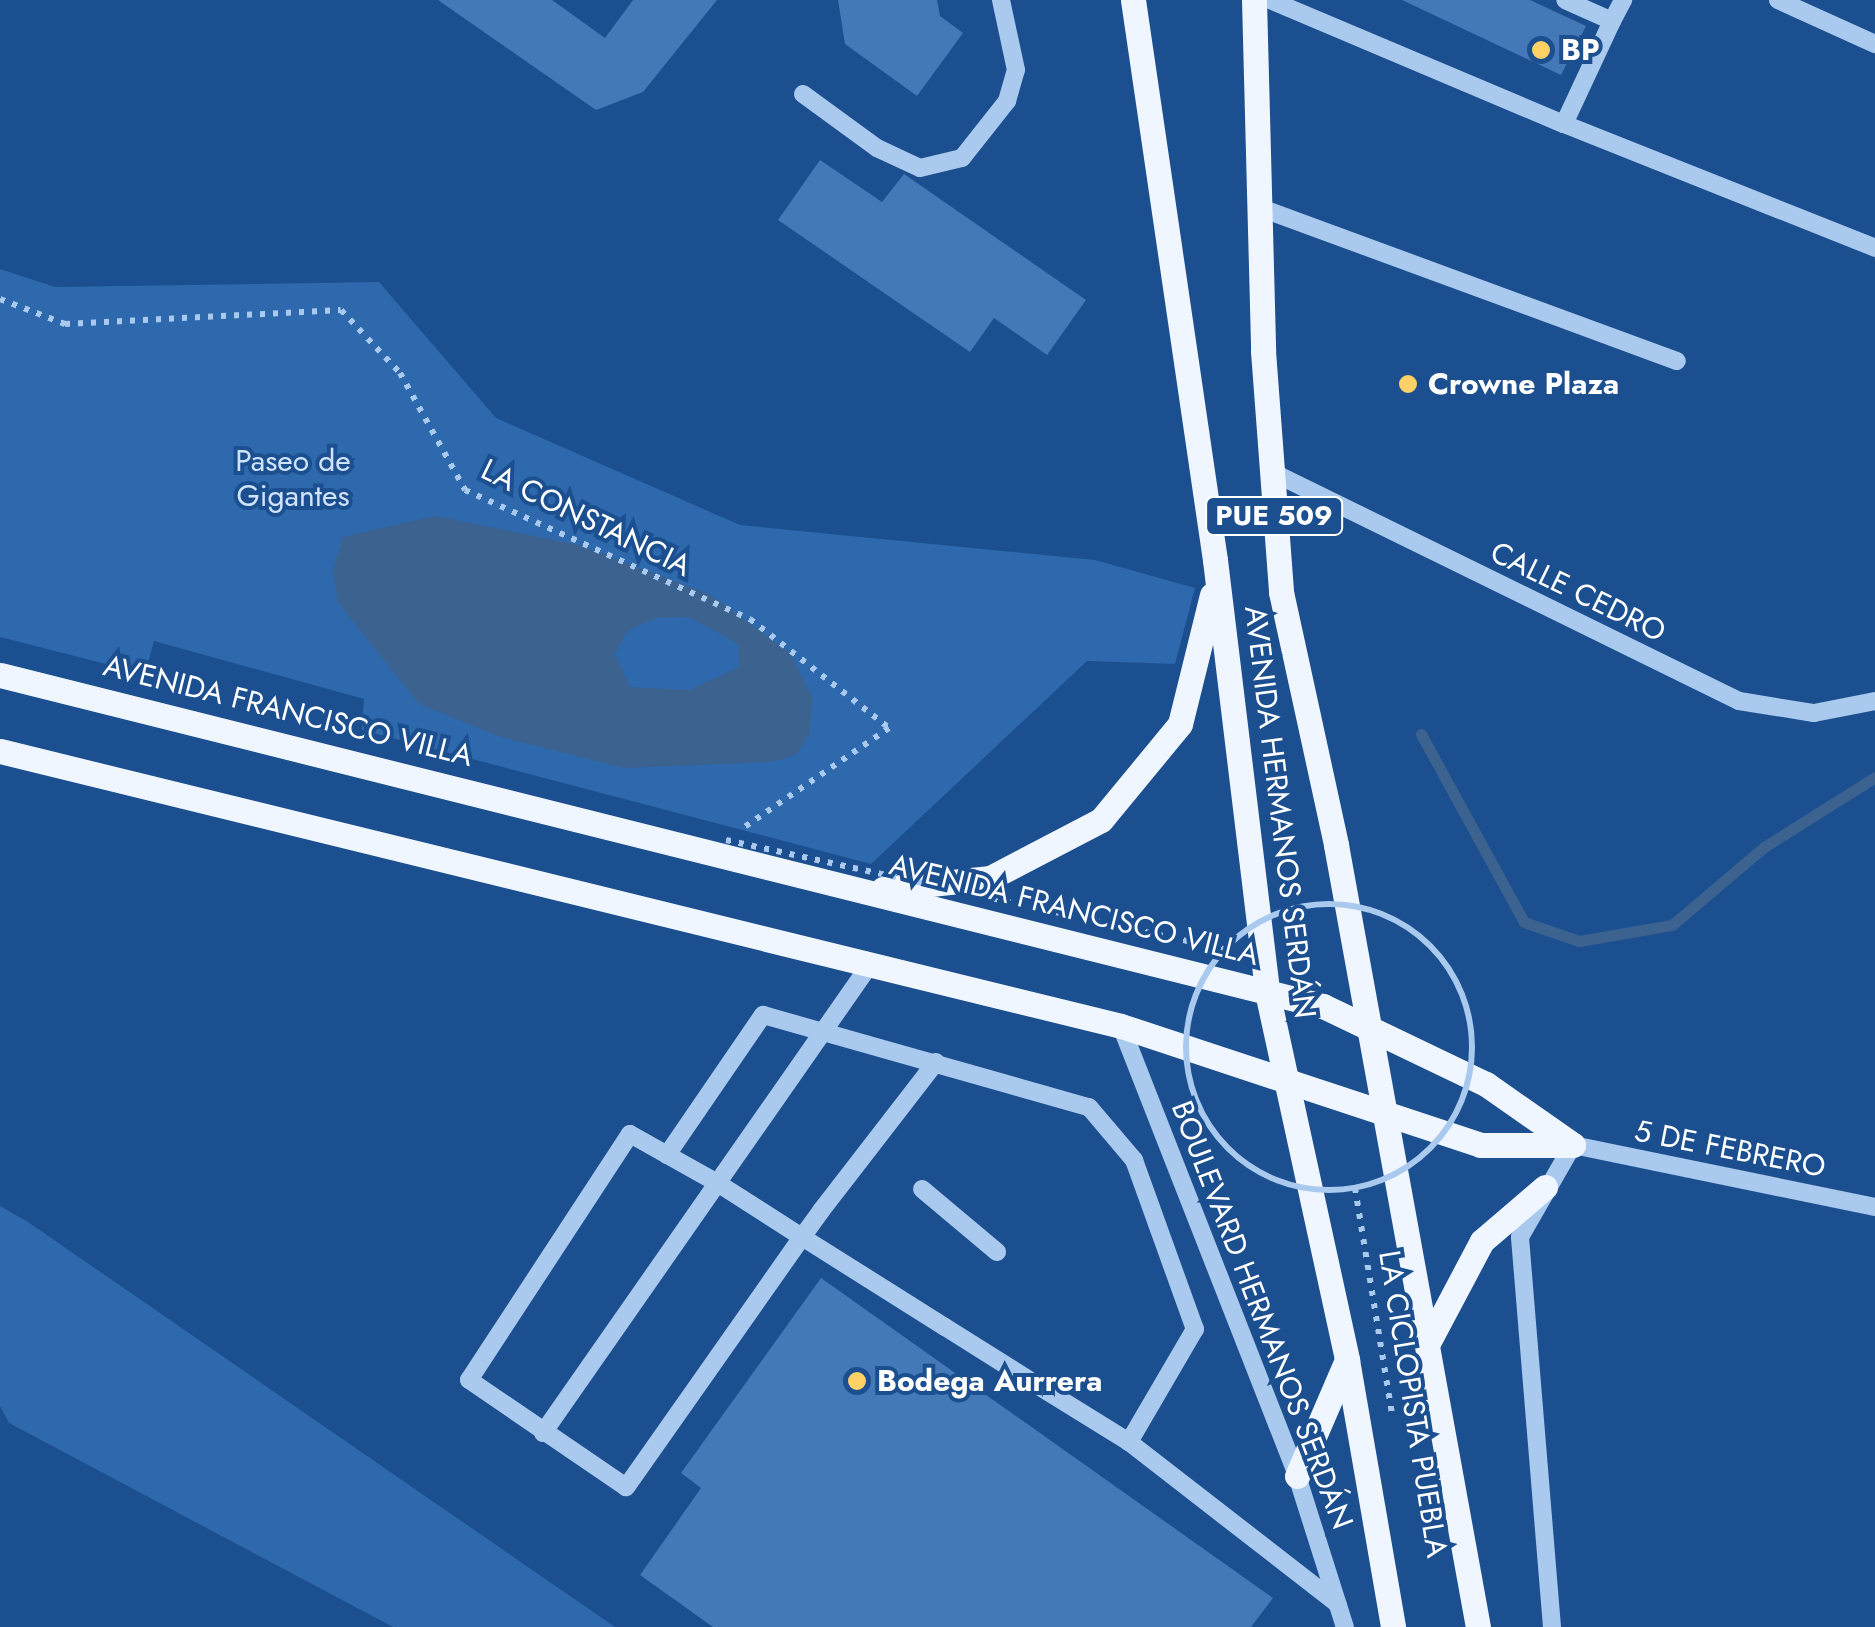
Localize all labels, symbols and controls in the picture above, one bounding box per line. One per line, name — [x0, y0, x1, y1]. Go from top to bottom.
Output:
place label: BP — [1561, 32, 1600, 68]
marker: BP — [1530, 39, 1552, 61]
place label: Crowne Plaza — [1428, 366, 1619, 402]
marker: Crowne Plaza — [1397, 373, 1419, 395]
park label: Paseo de Gigantes — [235, 443, 351, 514]
street label: LA CONSTANCIA — [475, 452, 697, 584]
road number: PUE 509 — [1204, 493, 1344, 539]
street label: CALLE CEDRO — [1485, 534, 1671, 650]
street label: AVENIDA HERMANOS SERDÁN — [1237, 604, 1323, 1020]
street label: AVENIDA FRANCISCO VILLA — [100, 648, 476, 774]
street label: AVENIDA FRANCISCO VILLA — [886, 847, 1262, 973]
street label: BOULEVARD HERMANOS SERDÁN — [1164, 1096, 1360, 1534]
street label: 5 DE FEBRERO — [1631, 1113, 1829, 1185]
street label: LA CICLOPISTA PUEBLA — [1371, 1248, 1455, 1560]
place label: Bodega Aurrera — [877, 1363, 1102, 1399]
marker: Bodega Aurrera — [846, 1370, 868, 1392]

